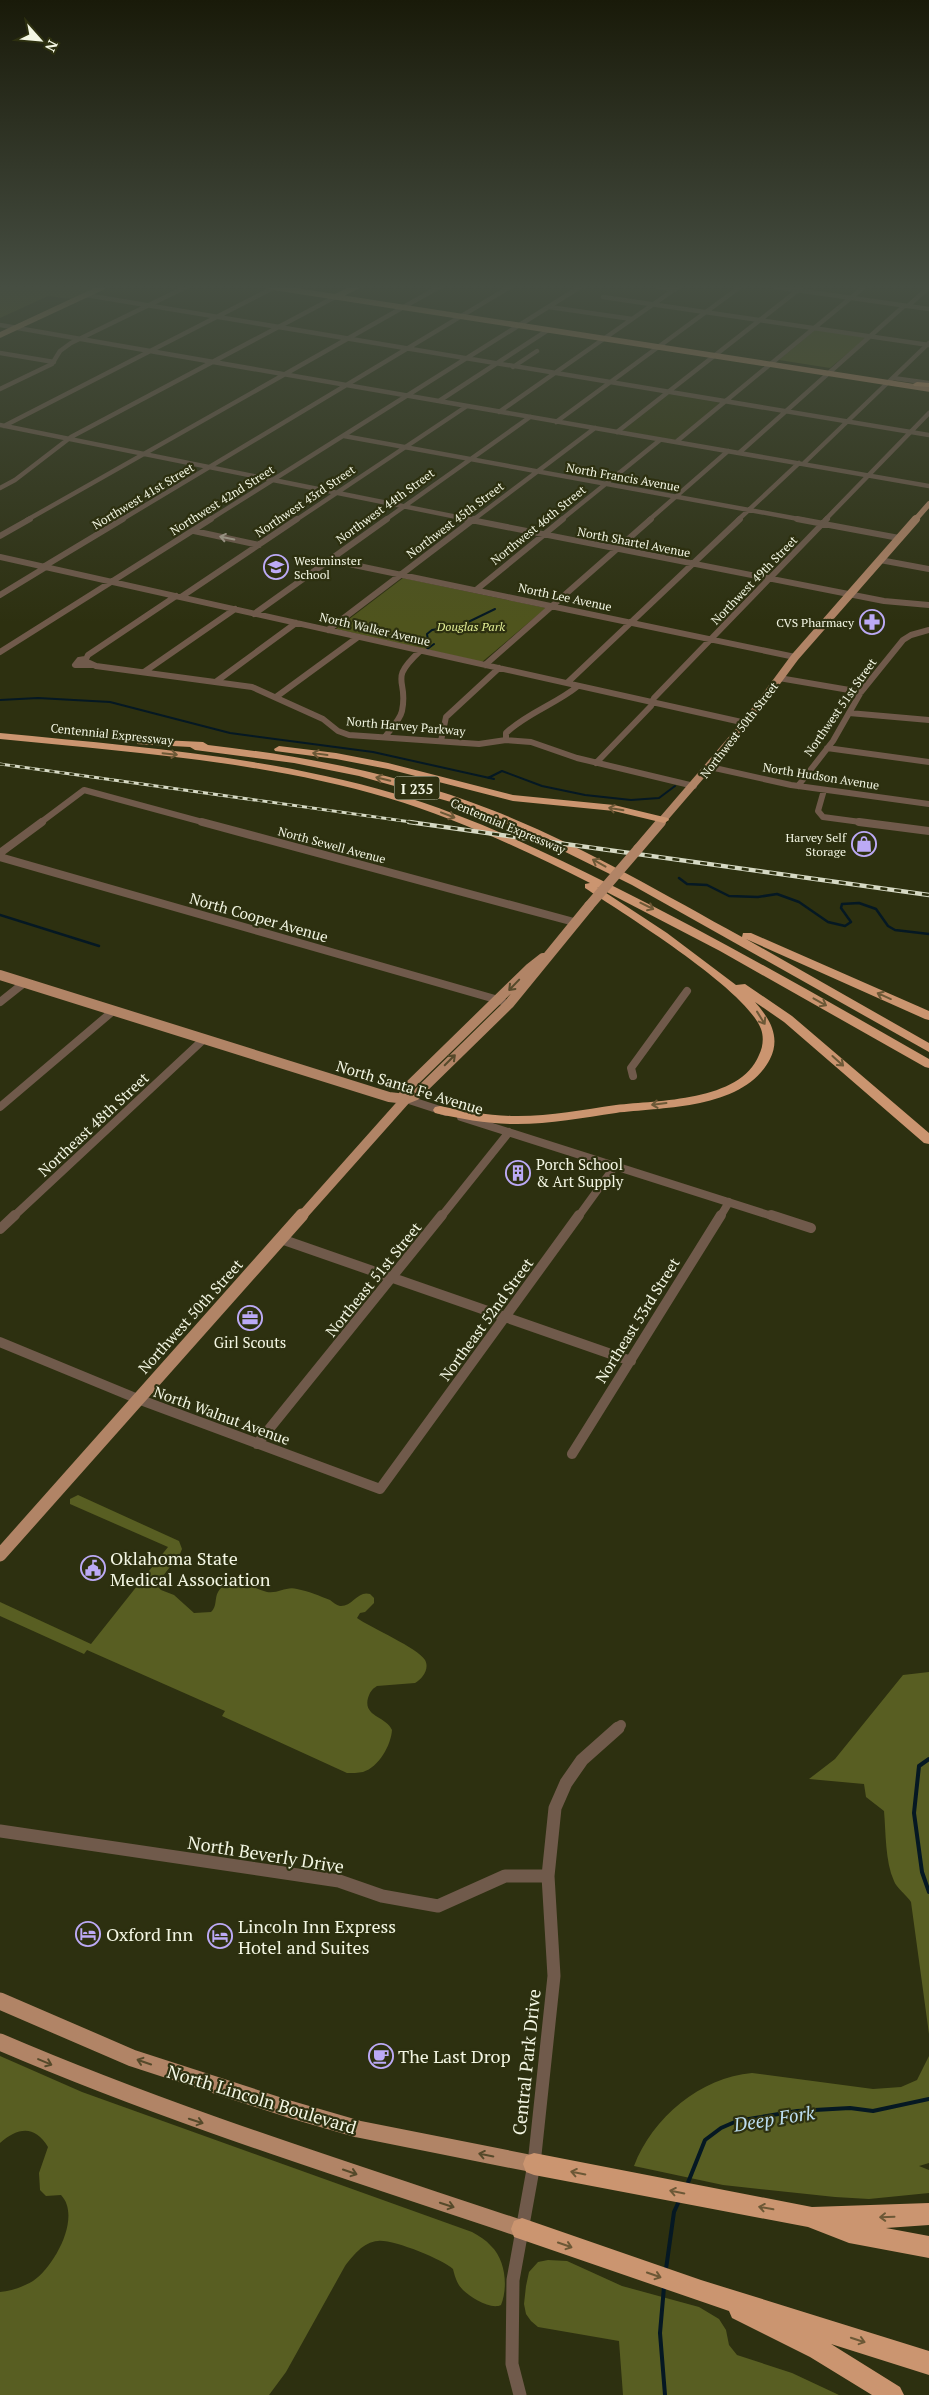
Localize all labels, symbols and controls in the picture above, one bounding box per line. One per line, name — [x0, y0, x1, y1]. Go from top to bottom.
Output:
north arrow — [15, 15, 65, 65]
text: N — [41, 37, 63, 56]
street label: Northwest 41st Street — [89, 459, 197, 532]
street label: North Francis Avenue — [565, 460, 681, 494]
street label: Northwest 42nd Street — [167, 461, 277, 538]
street label: Northwest 43rd Street — [252, 462, 358, 540]
street label: Northwest 44th Street — [333, 465, 438, 547]
street label: Northwest 45th Street — [403, 478, 507, 561]
street label: Northwest 46th Street — [487, 482, 589, 568]
street label: North Shartel Avenue — [576, 524, 692, 560]
street label: Northwest 49th Street — [708, 532, 801, 628]
one-way arrow — [219, 533, 235, 542]
place label: Westminster School — [294, 553, 362, 582]
school or university icon: Westminster School — [263, 554, 289, 580]
street label: North Lee Avenue — [517, 580, 613, 614]
street label: North Walker Avenue — [318, 609, 432, 649]
pharmacy icon: CVS Pharmacy — [859, 609, 885, 635]
place label: CVS Pharmacy — [776, 615, 855, 630]
park label: Douglas Park — [436, 619, 505, 634]
street label: Northwest 51st Street — [801, 655, 880, 759]
street label: Northwest 50th Street — [697, 678, 782, 781]
street label: North Harvey Parkway — [346, 713, 467, 739]
street label: Centennial Expressway — [50, 720, 175, 748]
one-way arrow — [162, 749, 178, 759]
one-way arrow — [312, 749, 328, 759]
street label: North Hudson Avenue — [762, 759, 880, 793]
one-way arrow — [375, 774, 391, 783]
road number: I 235 — [394, 776, 440, 800]
street label: Centennial Expressway — [448, 795, 569, 857]
one-way arrow — [609, 804, 625, 814]
one-way arrow — [440, 811, 455, 820]
street label: North Sewell Avenue — [277, 823, 387, 867]
place label: Harvey Self Storage — [786, 830, 847, 859]
shop icon: Harvey Self Storage — [851, 831, 877, 857]
one-way arrow — [592, 857, 606, 867]
street label: North Cooper Avenue — [187, 888, 331, 946]
one-way arrow — [639, 902, 654, 912]
one-way arrow — [508, 978, 520, 991]
one-way arrow — [877, 991, 892, 1001]
one-way arrow — [812, 997, 827, 1007]
one-way arrow — [756, 1010, 766, 1024]
one-way arrow — [444, 1054, 456, 1066]
street label: North Santa Fe Avenue — [334, 1055, 486, 1119]
one-way arrow — [831, 1056, 844, 1067]
street label: Northeast 48th Street — [33, 1067, 153, 1181]
one-way arrow — [651, 1099, 667, 1109]
place label: Porch School & Art Supply — [536, 1154, 624, 1191]
building icon: Porch School & Art Supply — [505, 1160, 531, 1186]
street label: Northeast 51st Street — [321, 1217, 426, 1340]
street label: Northeast 52nd Street — [435, 1253, 538, 1384]
street label: Northeast 53rd Street — [590, 1253, 684, 1386]
street label: Northwest 50th Street — [133, 1254, 247, 1377]
office icon: Girl Scouts — [237, 1305, 263, 1331]
place label: Girl Scouts — [214, 1332, 286, 1352]
street label: North Walnut Avenue — [151, 1381, 293, 1449]
place label: Oklahoma State Medical Association — [110, 1546, 271, 1591]
public building icon: Oklahoma State Medical Association — [80, 1555, 106, 1581]
street label: North Beverly Drive — [186, 1830, 346, 1878]
place label: Lincoln Inn Express Hotel and Suites — [238, 1914, 396, 1959]
hotel icon: Oxford Inn — [75, 1921, 101, 1947]
place label: Oxford Inn — [106, 1922, 193, 1946]
hotel icon: Lincoln Inn Express Hotel and Suites — [207, 1923, 233, 1949]
street label: Central Park Drive — [506, 1988, 546, 2136]
cafe icon: The Last Drop — [368, 2043, 394, 2069]
place label: The Last Drop — [398, 2044, 511, 2068]
one-way arrow — [136, 2056, 152, 2066]
one-way arrow — [37, 2059, 52, 2068]
street label: North Lincoln Boulevard — [164, 2059, 360, 2139]
water label: Deep Fork — [731, 2099, 817, 2137]
one-way arrow — [188, 2116, 204, 2126]
one-way arrow — [478, 2149, 494, 2159]
one-way arrow — [571, 2167, 587, 2177]
one-way arrow — [342, 2168, 358, 2177]
one-way arrow — [669, 2186, 685, 2196]
one-way arrow — [439, 2200, 455, 2210]
one-way arrow — [759, 2203, 775, 2213]
one-way arrow — [880, 2212, 896, 2221]
one-way arrow — [557, 2240, 573, 2250]
one-way arrow — [646, 2271, 662, 2280]
one-way arrow — [850, 2335, 866, 2345]

